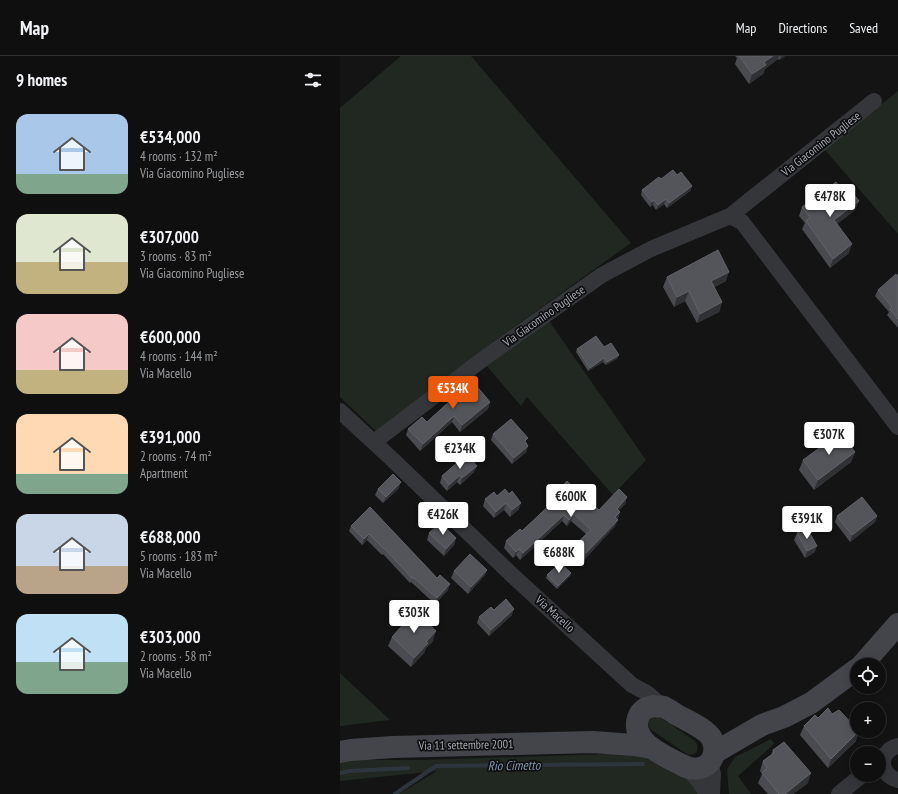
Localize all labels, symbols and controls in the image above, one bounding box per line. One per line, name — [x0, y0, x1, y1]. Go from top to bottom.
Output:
text: Map — [20, 16, 49, 40]
text: Map — [736, 19, 756, 37]
text: Directions — [778, 19, 827, 37]
text: Saved — [849, 19, 878, 37]
text: 9 homes — [16, 69, 67, 91]
icon: filters — [302, 69, 324, 91]
street label: Via Giacomino Pugliese — [777, 108, 863, 180]
text: €534,000 — [140, 126, 201, 148]
icon: home — [48, 130, 96, 178]
text: 4 rooms · 132 m² — [140, 148, 218, 165]
text: Via Giacomino Pugliese — [140, 165, 244, 182]
pin: €478K — [802, 184, 858, 218]
text: €478K — [814, 188, 846, 205]
text: €307,000 — [140, 226, 199, 248]
icon: home — [48, 230, 96, 278]
text: 3 rooms · 83 m² — [140, 248, 212, 265]
text: Via Giacomino Pugliese — [140, 265, 244, 282]
street label: Via Giacomino Pugliese — [499, 282, 588, 350]
text: €600,000 — [140, 326, 201, 348]
icon: home — [48, 330, 96, 378]
text: 4 rooms · 144 m² — [140, 348, 218, 365]
text: Via Macello — [140, 365, 192, 382]
pin: €534K — [425, 376, 481, 410]
text: €534K — [437, 380, 469, 397]
pin: €307K — [801, 422, 857, 456]
text: €391,000 — [140, 426, 201, 448]
text: €307K — [813, 426, 845, 443]
icon: home — [48, 430, 96, 478]
pin: €234K — [432, 436, 488, 470]
text: €234K — [444, 440, 476, 457]
text: 2 rooms · 74 m² — [140, 448, 212, 465]
text: Apartment — [140, 465, 188, 482]
pin: €600K — [543, 484, 599, 518]
text: €600K — [555, 488, 587, 505]
pin: €426K — [415, 502, 471, 536]
text: €426K — [427, 506, 459, 523]
pin: €391K — [779, 506, 835, 540]
text: €391K — [791, 510, 823, 527]
text: €688,000 — [140, 526, 201, 548]
icon: home — [48, 530, 96, 578]
pin: €688K — [531, 540, 587, 574]
text: €688K — [543, 544, 575, 561]
text: 5 rooms · 183 m² — [140, 548, 218, 565]
text: Via Macello — [140, 565, 192, 582]
street label: Via Macello — [532, 591, 578, 635]
pin: €303K — [386, 600, 442, 634]
text: €303K — [398, 604, 430, 621]
text: €303,000 — [140, 626, 201, 648]
icon: home — [48, 630, 96, 678]
text: 2 rooms · 58 m² — [140, 648, 212, 665]
map controls — [850, 658, 886, 782]
button: locate — [850, 658, 886, 694]
text: Via Macello — [140, 665, 192, 682]
button: + — [850, 702, 886, 738]
street label: Via 11 settembre 2001 — [418, 736, 513, 753]
button: − — [850, 746, 886, 782]
water label: Rio Cimetto — [488, 757, 542, 774]

